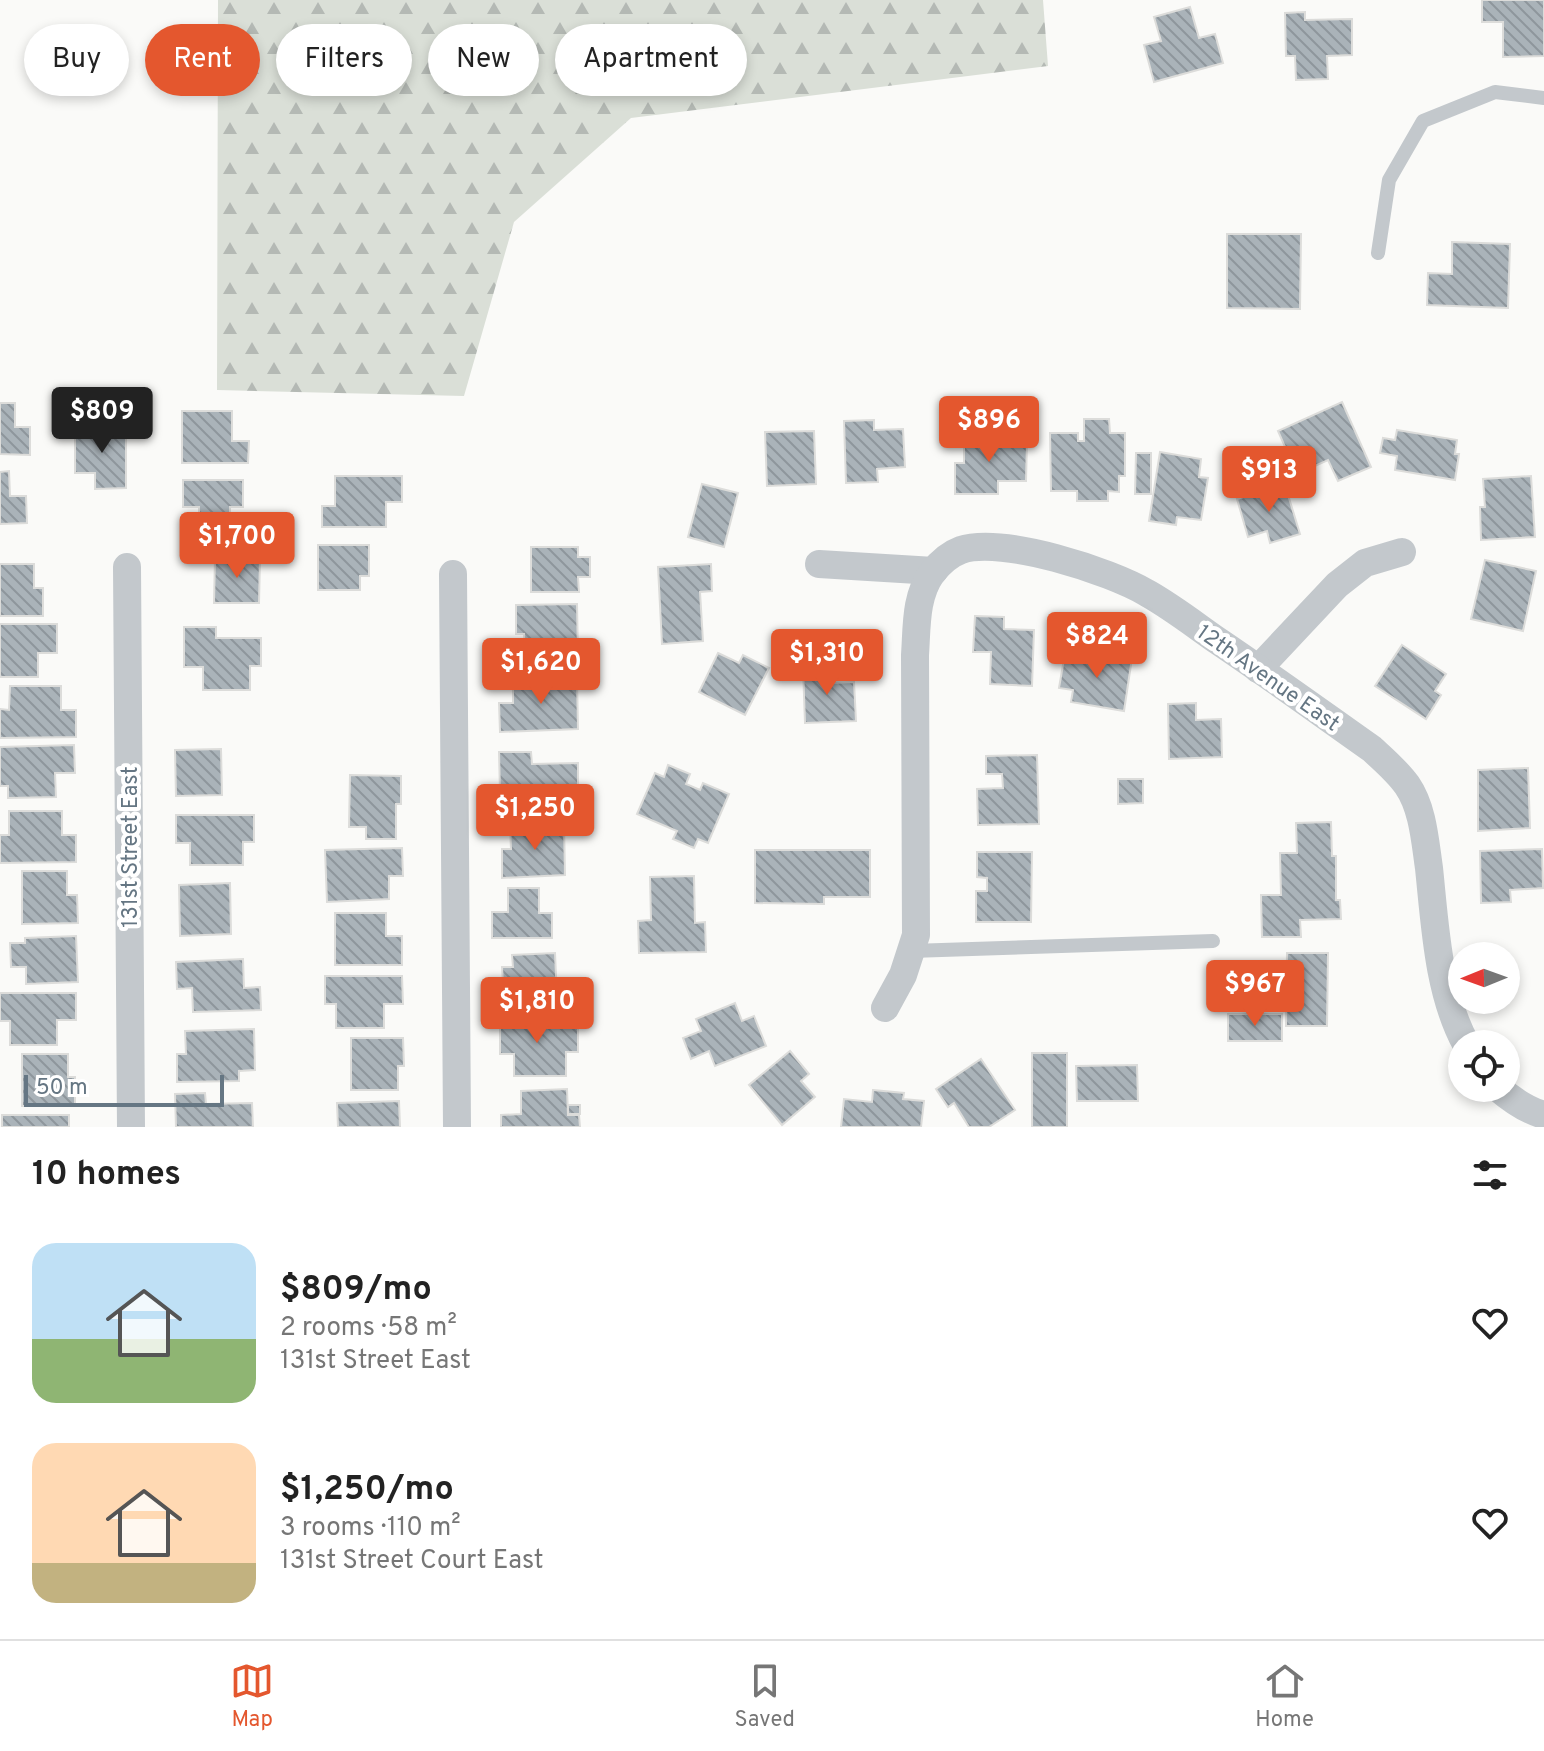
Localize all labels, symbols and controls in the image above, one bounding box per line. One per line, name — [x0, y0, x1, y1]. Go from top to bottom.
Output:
chip: Buy — [24, 24, 129, 96]
chip: Rent — [145, 24, 260, 96]
chip: Filters — [276, 24, 412, 96]
chip: New — [428, 24, 539, 96]
chip: Apartment — [555, 24, 747, 96]
pin: $809 — [55, 387, 149, 455]
text: $809 — [70, 396, 134, 429]
pin: $896 — [942, 396, 1036, 464]
text: $896 — [957, 405, 1021, 438]
pin: $913 — [1222, 446, 1316, 514]
text: $913 — [1240, 455, 1298, 488]
pin: $1,700 — [172, 512, 302, 580]
text: $1,700 — [198, 521, 276, 554]
pin: $824 — [1050, 612, 1144, 680]
street label: 12th Avenue East — [1191, 620, 1344, 738]
text: $824 — [1065, 621, 1129, 654]
pin: $1,310 — [762, 629, 892, 697]
pin: $1,620 — [476, 638, 606, 706]
text: $1,310 — [789, 638, 865, 671]
text: $1,620 — [500, 647, 582, 680]
street label: 131st Street East — [118, 766, 145, 928]
pin: $1,250 — [470, 784, 600, 852]
text: $1,250 — [494, 793, 576, 826]
north arrow — [1448, 942, 1520, 1014]
map controls — [1448, 942, 1520, 1102]
pin: $967 — [1208, 960, 1302, 1028]
text: $967 — [1224, 969, 1286, 1002]
pin: $1,810 — [472, 977, 602, 1045]
text: $1,810 — [499, 986, 575, 1019]
button: locate — [1448, 1030, 1520, 1102]
scale bar — [24, 1071, 224, 1107]
text: 50 m — [36, 1075, 88, 1102]
icon: filters — [1468, 1153, 1512, 1197]
text: 10 homes — [32, 1154, 181, 1197]
text: $809/mo — [280, 1269, 432, 1312]
icon: home — [96, 1275, 192, 1371]
icon: heart — [1468, 1301, 1512, 1345]
text: 2 rooms · 58 m² — [280, 1312, 457, 1345]
text: 131st Street East — [280, 1345, 471, 1378]
text: $1,250/mo — [280, 1469, 454, 1512]
icon: home — [96, 1475, 192, 1571]
icon: heart — [1468, 1501, 1512, 1545]
text: 3 rooms · 110 m² — [280, 1512, 461, 1545]
text: 131st Street Court East — [280, 1545, 544, 1578]
tab: Map — [230, 1659, 274, 1734]
tab: Saved — [735, 1659, 795, 1734]
tab: Home — [1255, 1659, 1314, 1734]

